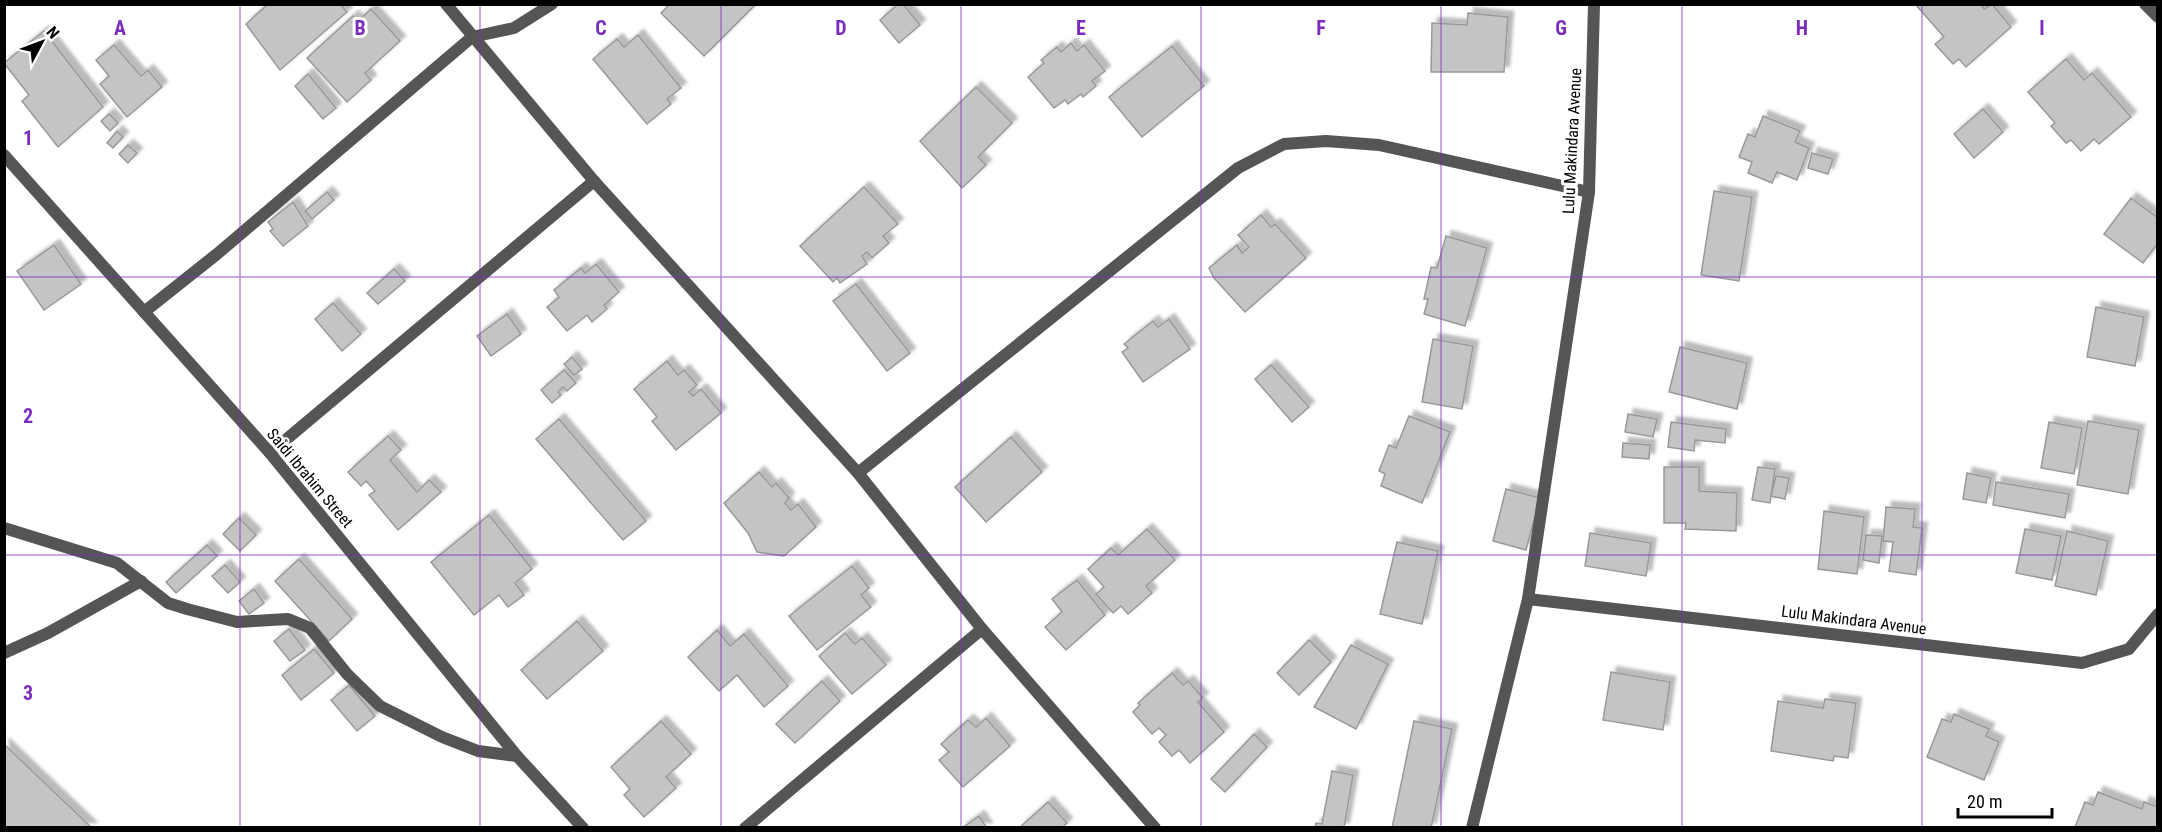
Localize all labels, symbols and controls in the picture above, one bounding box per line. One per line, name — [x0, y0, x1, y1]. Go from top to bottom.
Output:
north arrow — [12, 12, 72, 72]
text: A — [114, 16, 126, 40]
text: B — [354, 16, 366, 40]
text: C — [595, 16, 607, 40]
text: D — [835, 16, 847, 40]
text: E — [1076, 16, 1086, 40]
text: F — [1316, 16, 1326, 40]
text: G — [1555, 16, 1567, 40]
text: H — [1796, 16, 1808, 40]
text: I — [2039, 16, 2045, 40]
text: N — [43, 23, 63, 42]
street label: Lulu Makindara Avenue — [1559, 68, 1585, 214]
text: 1 — [23, 126, 33, 150]
text: 2 — [23, 404, 33, 428]
street label: Saidi Ibrahim Street — [263, 425, 357, 532]
street label: Lulu Makindara Avenue — [1780, 602, 1928, 638]
text: 3 — [23, 681, 33, 705]
scale bar — [1958, 781, 2052, 819]
text: 20 m — [1967, 791, 2002, 812]

